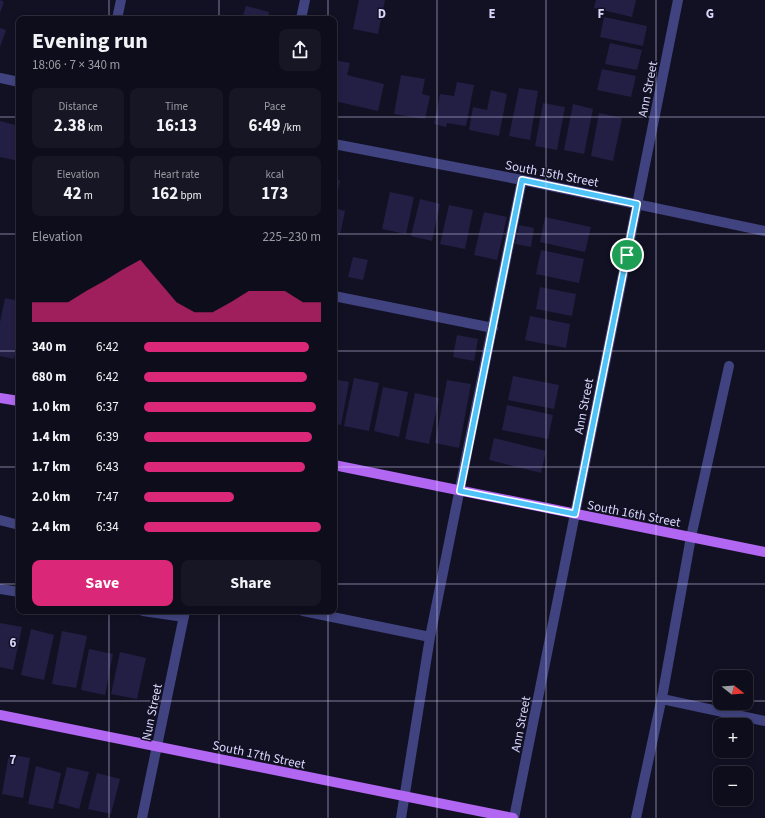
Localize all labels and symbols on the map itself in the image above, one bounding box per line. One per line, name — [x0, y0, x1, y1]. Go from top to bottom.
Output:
text: D — [378, 5, 386, 23]
text: E — [488, 5, 496, 23]
text: F — [598, 5, 605, 23]
text: G — [706, 5, 714, 23]
street label: Ann Street — [634, 59, 662, 119]
street label: South 15th Street — [504, 156, 601, 192]
pin — [610, 238, 644, 272]
street label: Ann Street — [570, 376, 598, 436]
street label: South 16th Street — [586, 496, 683, 532]
text: 6 — [10, 634, 17, 652]
north arrow — [713, 670, 753, 710]
street label: Nun Street — [137, 681, 167, 742]
street label: Ann Street — [507, 694, 535, 754]
street label: South 17th Street — [211, 736, 308, 774]
text: 7 — [10, 751, 17, 769]

